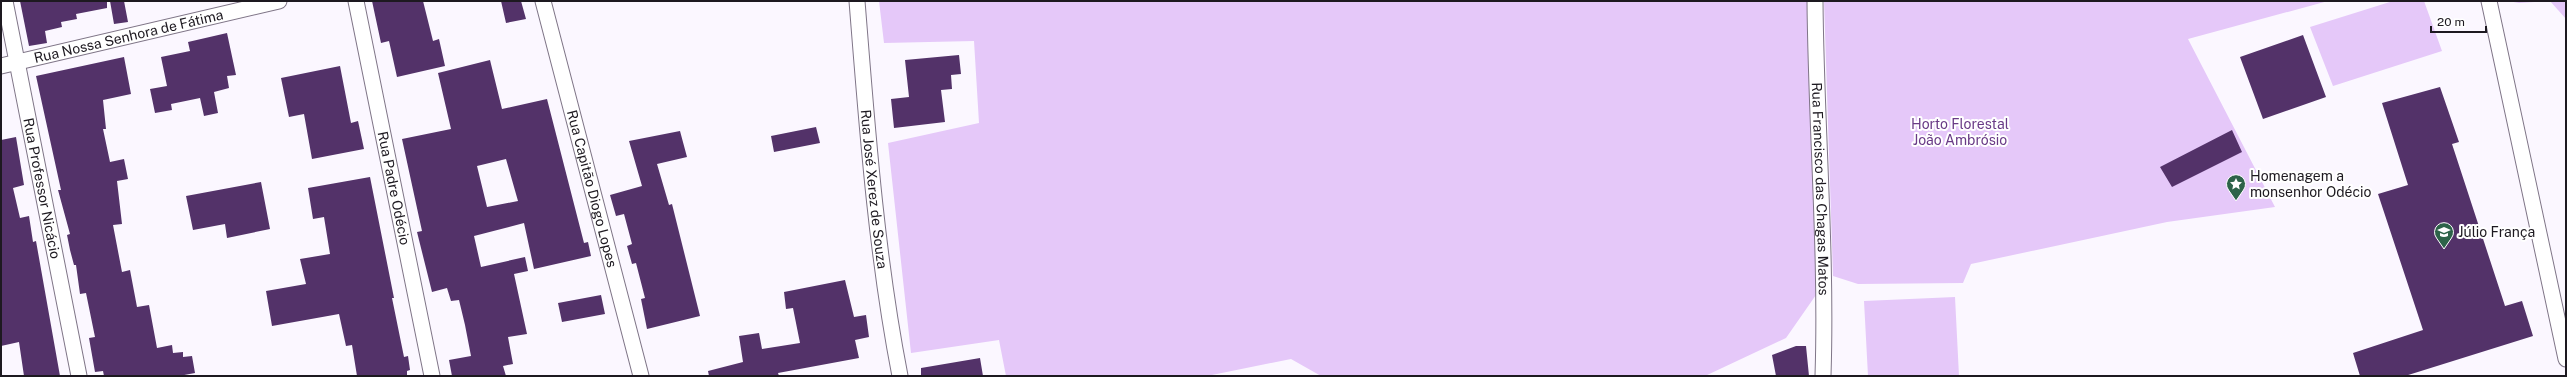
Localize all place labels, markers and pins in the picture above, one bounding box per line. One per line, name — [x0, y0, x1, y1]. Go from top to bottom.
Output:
place label: Homenagem a monsenhor Odécio — [2250, 168, 2371, 200]
place icon: Homenagem a monsenhor Odécio — [2225, 173, 2247, 201]
school or university icon: Júlio França — [2433, 221, 2455, 249]
place label: Júlio França — [2458, 224, 2535, 240]

